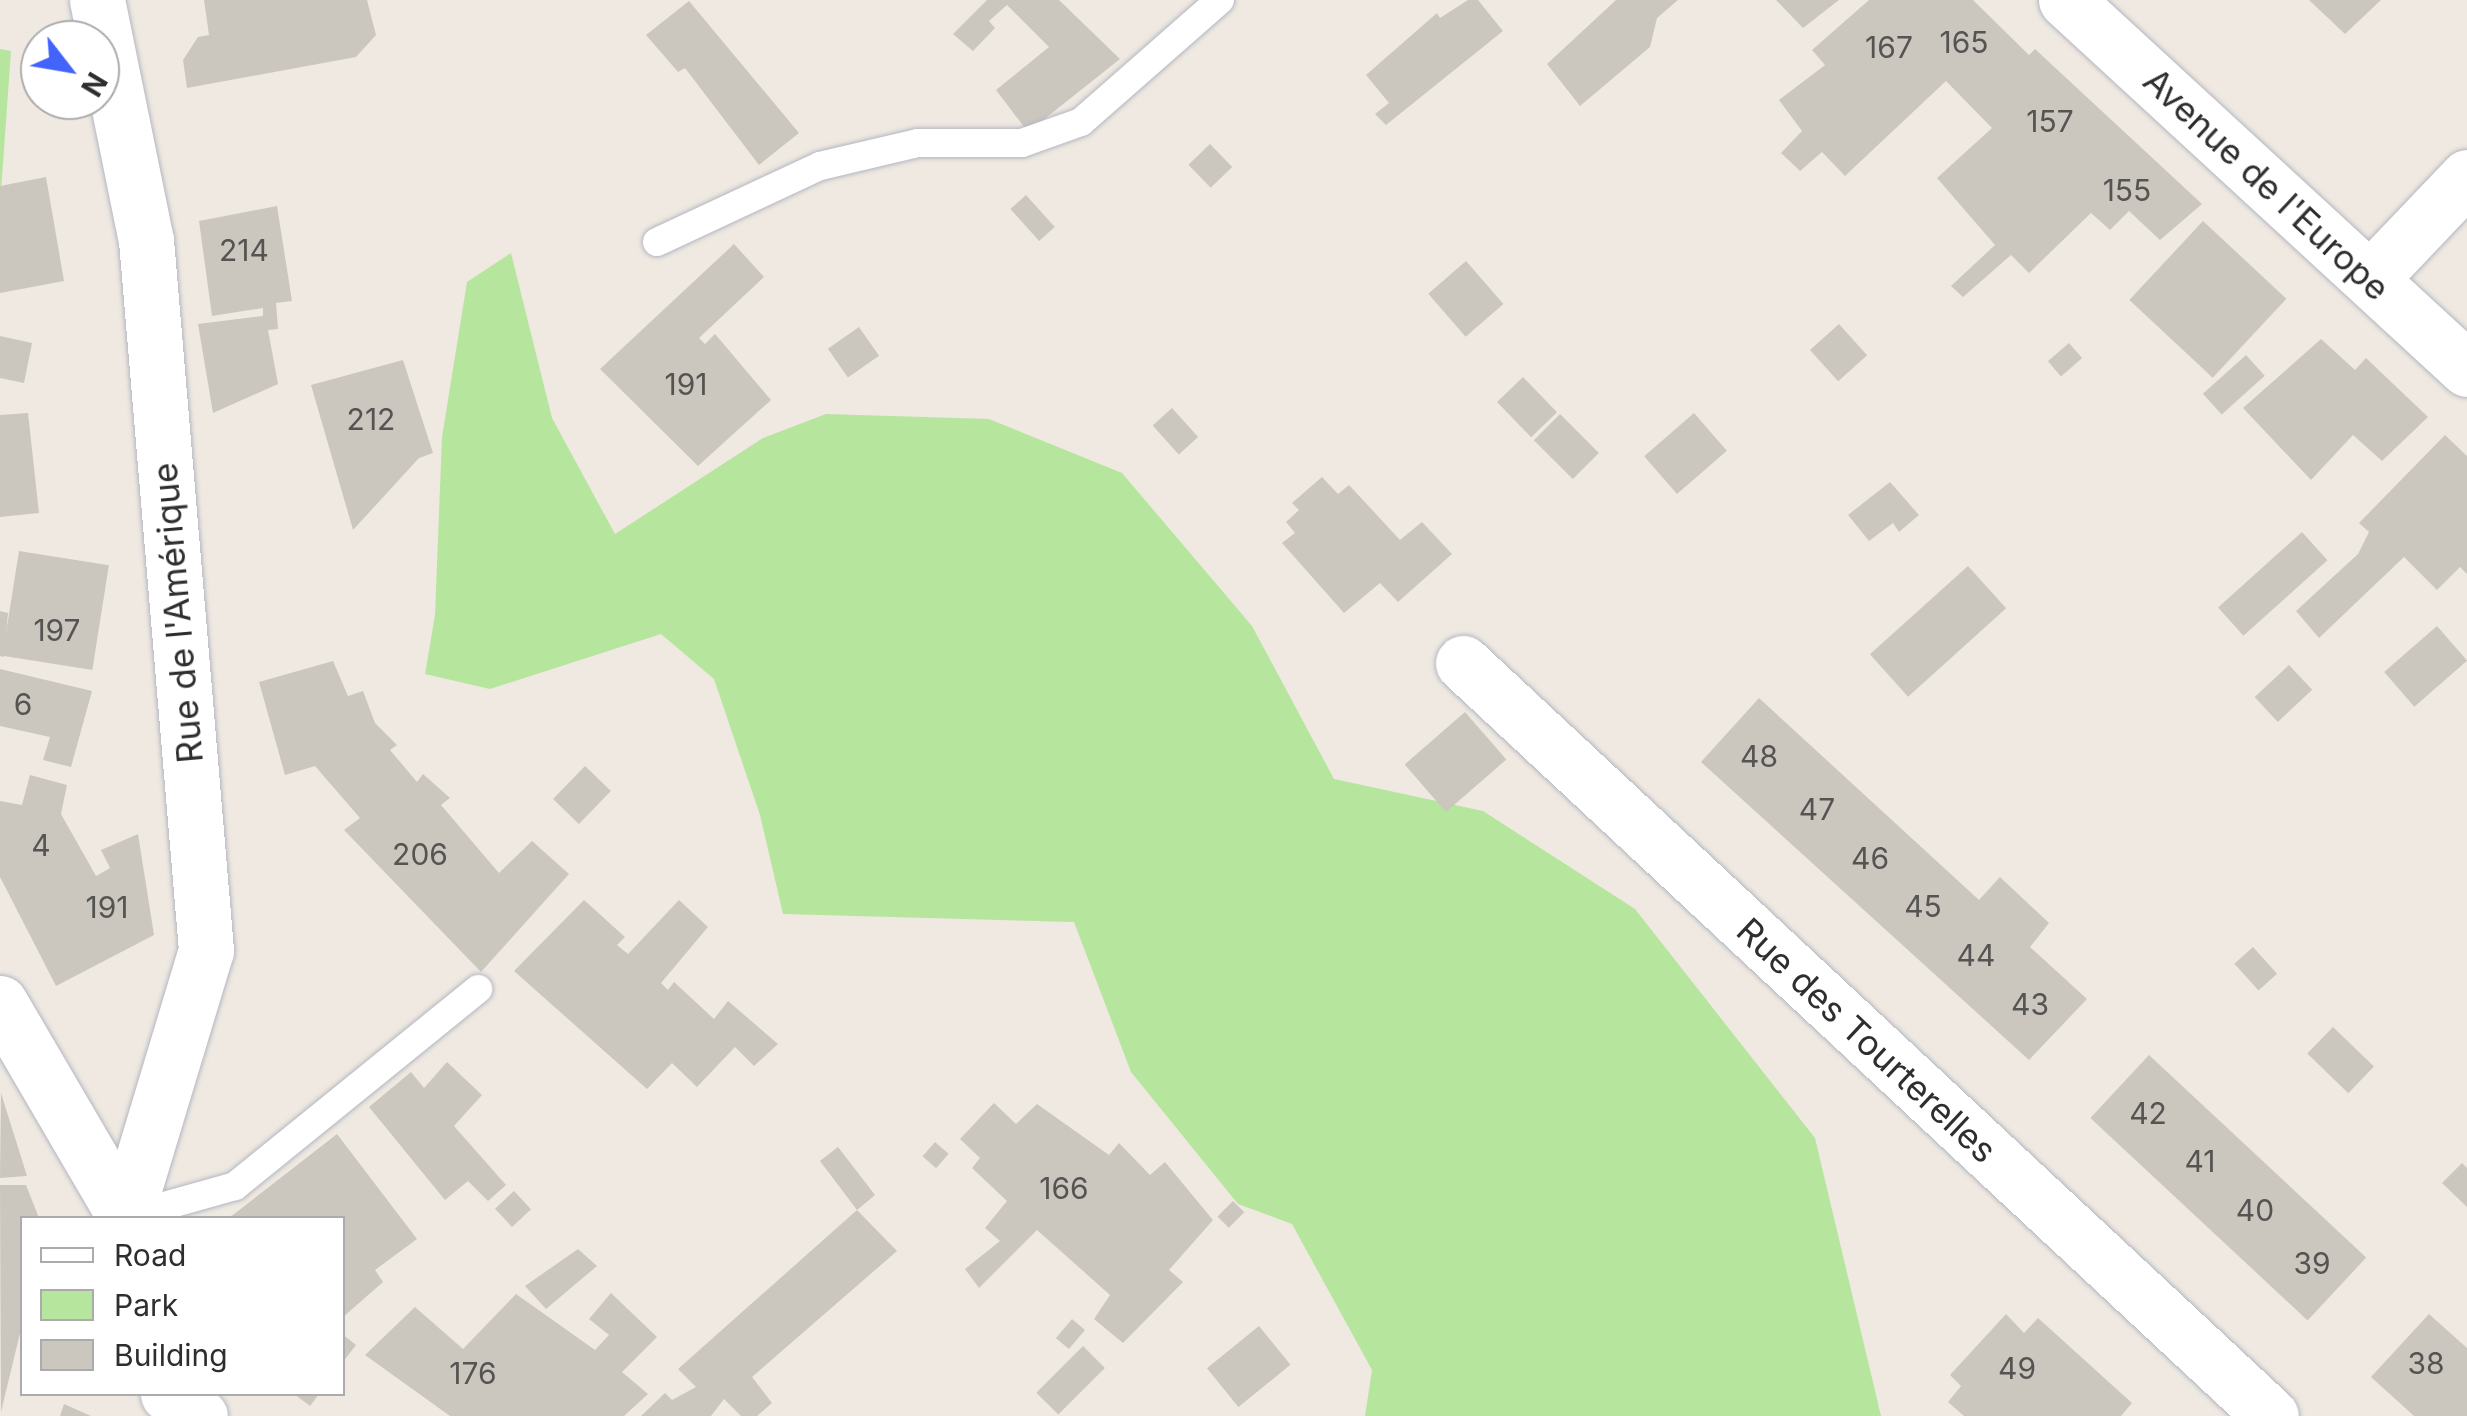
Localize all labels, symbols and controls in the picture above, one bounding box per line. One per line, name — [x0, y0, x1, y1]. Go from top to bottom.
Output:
north arrow — [20, 20, 120, 120]
house number: 165 — [1939, 24, 1989, 60]
house number: 167 — [1865, 29, 1913, 65]
street label: Avenue de l'Europe — [2135, 59, 2399, 309]
text: N — [74, 67, 114, 102]
house number: 157 — [2026, 103, 2074, 139]
house number: 155 — [2103, 172, 2151, 208]
house number: 214 — [219, 232, 269, 268]
house number: 191 — [664, 366, 708, 402]
house number: 212 — [347, 401, 395, 437]
street label: Rue de l'Amérique — [143, 461, 211, 765]
house number: 197 — [33, 612, 81, 648]
house number: 6 — [14, 686, 32, 722]
house number: 48 — [1740, 738, 1778, 774]
house number: 47 — [1799, 791, 1835, 827]
house number: 4 — [31, 827, 51, 863]
house number: 206 — [392, 836, 448, 872]
house number: 46 — [1851, 840, 1889, 876]
house number: 45 — [1904, 888, 1942, 924]
house number: 191 — [85, 889, 129, 925]
street label: Rue des Tourterelles — [1729, 909, 2005, 1171]
house number: 44 — [1957, 937, 1995, 973]
house number: 43 — [2011, 986, 2049, 1022]
house number: 42 — [2129, 1095, 2167, 1131]
house number: 41 — [2185, 1143, 2215, 1179]
house number: 166 — [1039, 1170, 1089, 1206]
house number: 40 — [2236, 1192, 2274, 1228]
legend — [20, 1216, 345, 1396]
text: Road — [114, 1237, 186, 1273]
house number: 39 — [2293, 1245, 2331, 1281]
text: Park — [114, 1287, 178, 1323]
text: Building — [114, 1337, 228, 1373]
house number: 38 — [2407, 1345, 2445, 1381]
house number: 49 — [1998, 1350, 2036, 1386]
house number: 176 — [449, 1355, 497, 1391]

